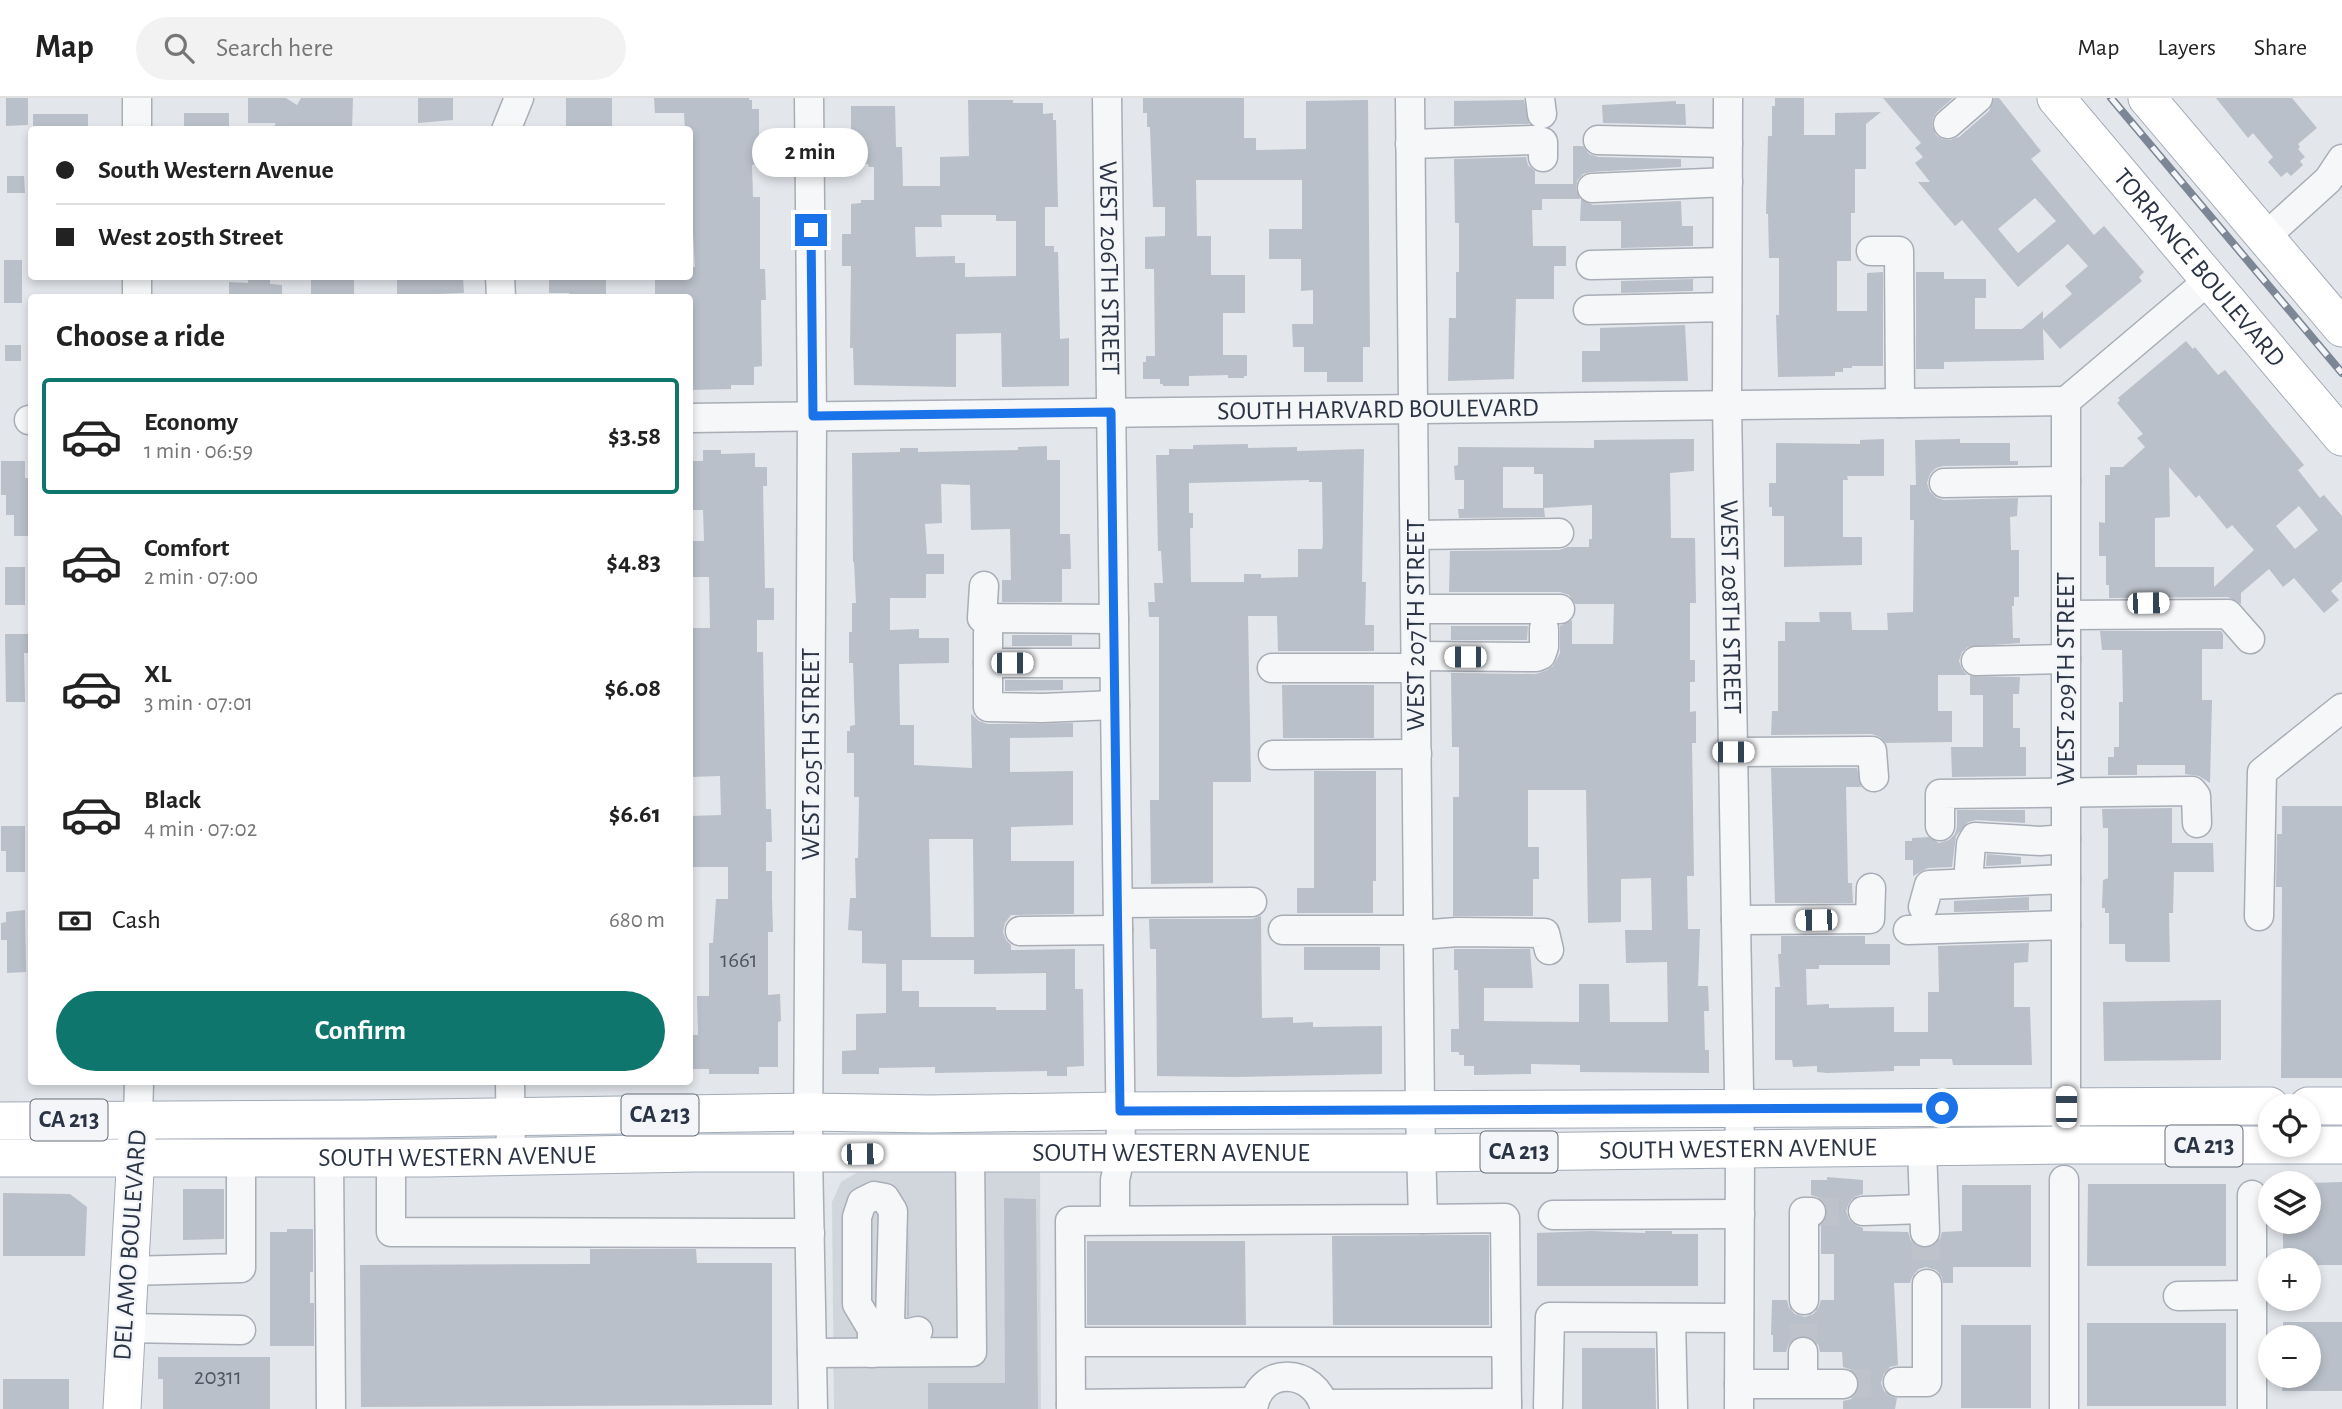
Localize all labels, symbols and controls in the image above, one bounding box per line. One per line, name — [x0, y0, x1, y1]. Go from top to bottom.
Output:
search box — [136, 17, 626, 80]
icon: search — [160, 29, 198, 67]
text: Map — [35, 31, 94, 64]
text: Search here — [216, 35, 334, 61]
text: Map — [2077, 36, 2119, 60]
text: Layers — [2157, 36, 2216, 60]
text: Share — [2254, 36, 2307, 60]
callout: 2 min — [753, 129, 869, 178]
text: 2 min — [784, 141, 836, 164]
text: South Western Avenue — [98, 157, 334, 183]
street label: WEST 206TH STREET — [1095, 161, 1124, 376]
street label: TORRANCE BOULEVARD — [2109, 164, 2290, 372]
route end — [795, 214, 827, 246]
text: West 205th Street — [98, 224, 283, 250]
text: Choose a ride — [56, 320, 225, 352]
street label: SOUTH HARVARD BOULEVARD — [1217, 395, 1539, 424]
icon: car — [60, 405, 123, 468]
text: Economy — [144, 409, 238, 435]
text: $3.58 — [608, 423, 661, 449]
text: 1 min · 06:59 — [144, 440, 253, 463]
street label: WEST 208TH STREET — [1716, 500, 1745, 715]
street label: WEST 207TH STREET — [1403, 518, 1429, 731]
icon: car — [60, 531, 123, 594]
text: Comfort — [144, 535, 229, 561]
text: $4.83 — [606, 549, 661, 575]
text: 2 min · 07:00 — [144, 566, 258, 589]
street label: WEST 209TH STREET — [2053, 572, 2079, 786]
car — [2127, 592, 2170, 614]
street label: WEST 205TH STREET — [798, 647, 824, 860]
car — [1445, 647, 1487, 668]
car — [992, 653, 1034, 674]
icon: car — [60, 657, 123, 720]
text: XL — [144, 661, 171, 687]
text: $6.08 — [604, 675, 661, 701]
text: 3 min · 07:01 — [144, 692, 253, 715]
car — [1713, 742, 1755, 763]
icon: car — [60, 783, 123, 846]
text: Black — [144, 787, 201, 813]
text: $6.61 — [609, 801, 661, 827]
text: 4 min · 07:02 — [144, 818, 257, 841]
icon: cash — [56, 902, 94, 940]
text: Cash — [112, 907, 161, 933]
text: 680 m — [609, 909, 665, 932]
car — [1795, 909, 1838, 931]
house number: 1661 — [720, 949, 758, 972]
button: Confirm — [56, 991, 665, 1071]
car — [2056, 1086, 2077, 1128]
route start — [1926, 1092, 1958, 1124]
road number: CA 213 — [622, 1094, 698, 1135]
map controls — [2258, 1094, 2321, 1388]
button: locate — [2258, 1094, 2321, 1157]
road number: CA 213 — [31, 1100, 108, 1140]
road number: CA 213 — [2166, 1126, 2242, 1166]
street label: DEL AMO BOULEVARD — [109, 1129, 151, 1361]
road number: CA 213 — [1480, 1132, 1558, 1172]
street label: SOUTH WESTERN AVENUE — [1599, 1134, 1877, 1164]
street label: SOUTH WESTERN AVENUE — [1032, 1140, 1310, 1166]
street label: SOUTH WESTERN AVENUE — [318, 1142, 596, 1171]
car — [841, 1143, 884, 1165]
button: layers — [2258, 1171, 2321, 1234]
button: + — [2258, 1248, 2321, 1311]
button: − — [2258, 1325, 2321, 1388]
house number: 20311 — [194, 1366, 242, 1389]

